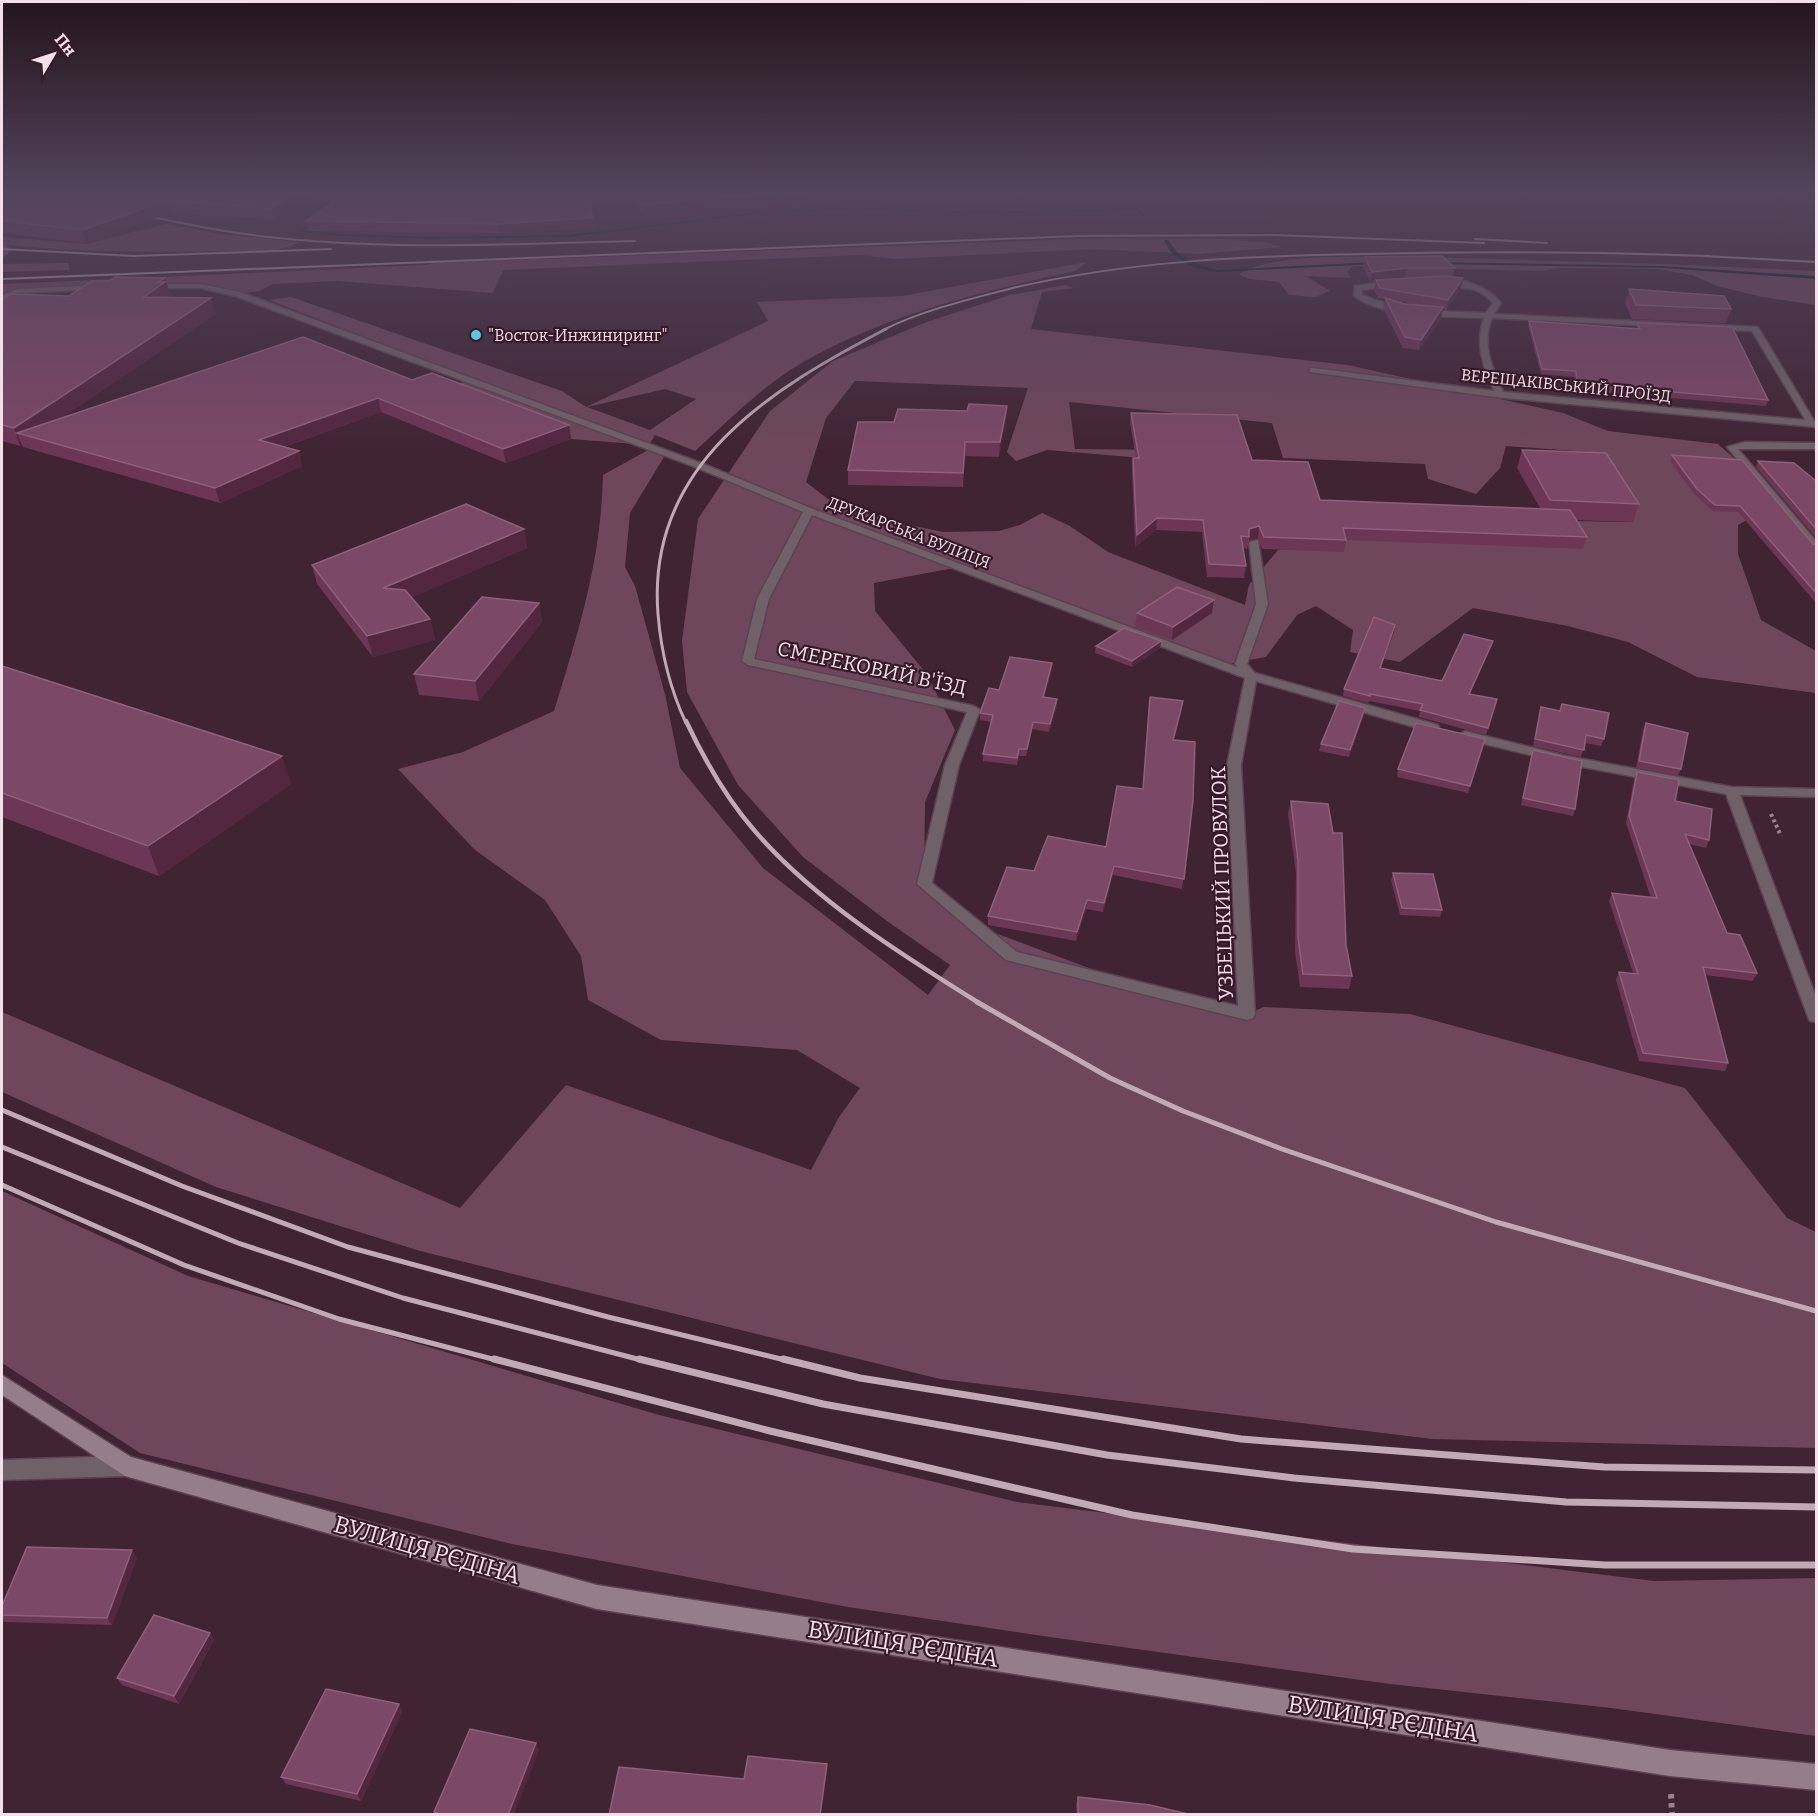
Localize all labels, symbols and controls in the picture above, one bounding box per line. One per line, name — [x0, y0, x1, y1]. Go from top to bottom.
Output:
north arrow — [24, 24, 84, 84]
text: Пн — [51, 30, 80, 60]
place label: "Восток-Инжиниринг" — [488, 326, 668, 345]
marker: "Восток-Инжиниринг" — [469, 328, 483, 342]
street label: ВЕРЕЩАКІВСЬКИЙ ПРОЇЗД — [1460, 364, 1672, 406]
street label: ДРУКАРСЬКА ВУЛИЦЯ — [825, 493, 993, 572]
street label: СМЕРЕКОВИЙ В'ЇЗД — [775, 636, 969, 700]
street label: УЗБЕЦЬКИЙ ПРОВУЛОК — [1206, 766, 1238, 1000]
street label: ВУЛИЦЯ РЄДІНА — [331, 1510, 523, 1590]
street label: ВУЛИЦЯ РЄДІНА — [806, 1615, 1000, 1673]
street label: ВУЛИЦЯ РЄДІНА — [1286, 1690, 1480, 1748]

